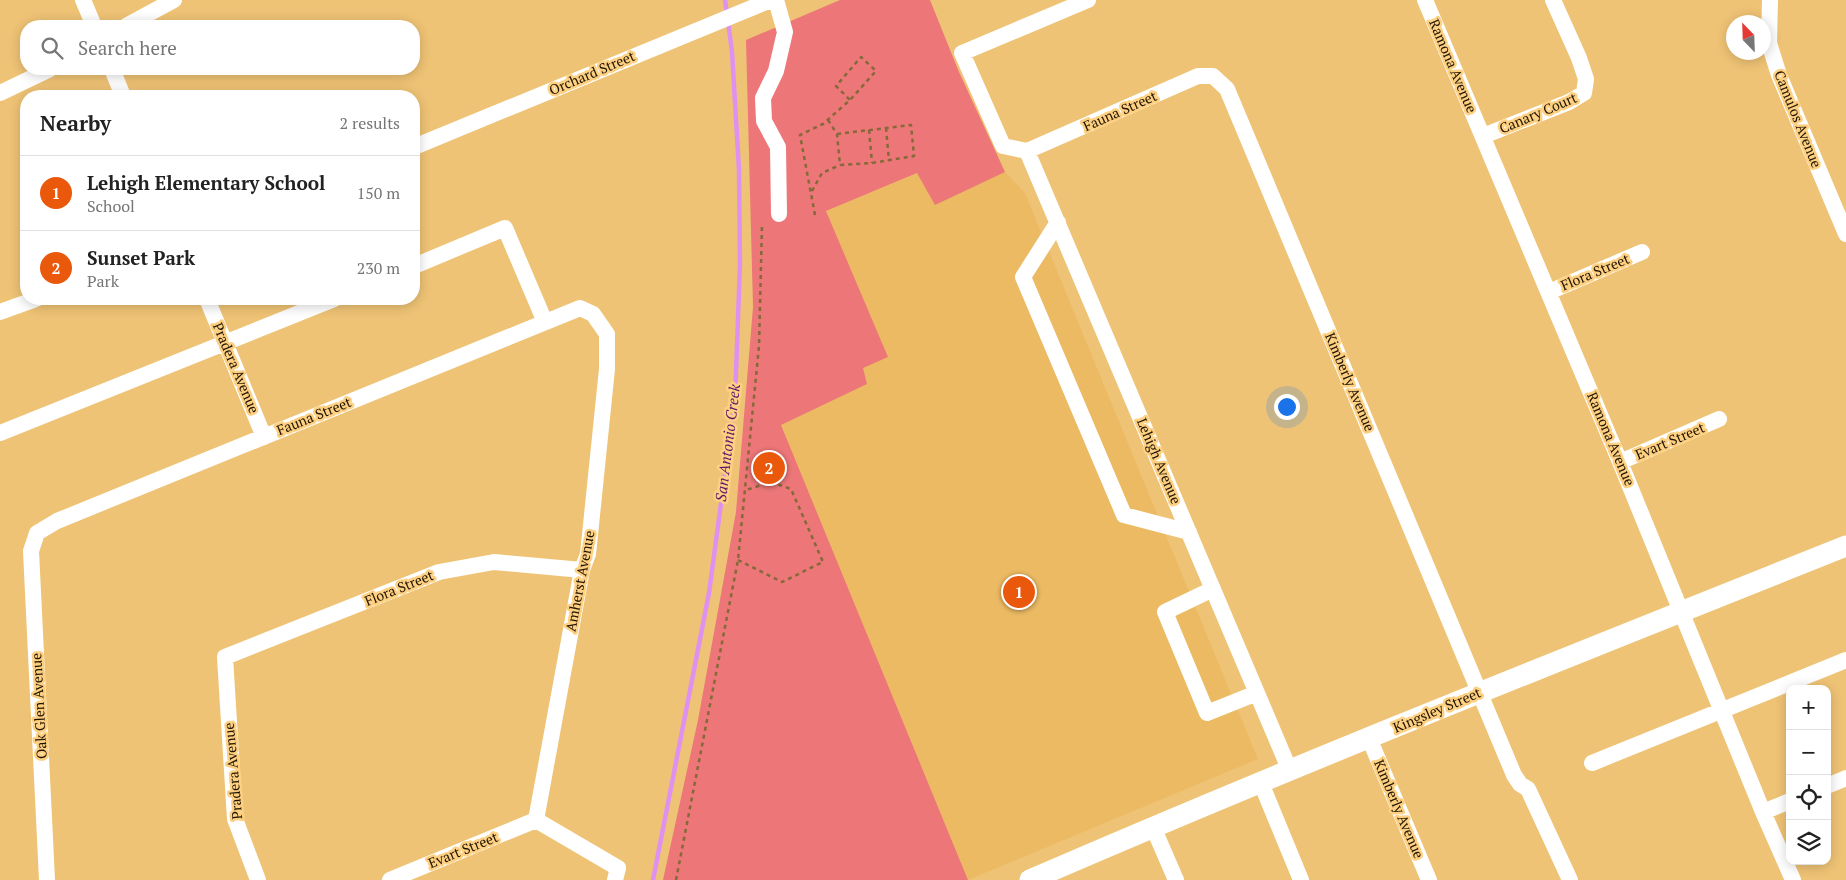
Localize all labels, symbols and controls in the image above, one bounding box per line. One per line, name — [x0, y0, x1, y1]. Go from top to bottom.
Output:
north arrow — [1726, 15, 1771, 60]
street label: Ramona Avenue — [1425, 16, 1482, 116]
search box — [20, 20, 420, 75]
icon: search — [38, 34, 66, 62]
text: Search here — [78, 35, 177, 60]
street label: Orchard Street — [546, 46, 638, 99]
street label: Camulos Avenue — [1770, 67, 1827, 170]
street label: Fauna Street — [1080, 86, 1160, 135]
street label: Canary Court — [1496, 87, 1580, 137]
text: Nearby — [40, 109, 111, 137]
text: 2 results — [340, 112, 400, 134]
text: Lehigh Elementary School — [87, 170, 325, 195]
text: 1 — [51, 182, 61, 204]
text: 150 m — [357, 182, 400, 204]
text: School — [87, 195, 135, 217]
text: Sunset Park — [87, 245, 195, 270]
street label: Flora Street — [1558, 248, 1633, 295]
text: 2 — [51, 257, 61, 279]
text: 230 m — [357, 257, 400, 279]
text: Park — [87, 270, 119, 292]
street label: Pradera Avenue — [209, 319, 264, 416]
street label: Kimberly Avenue — [1321, 329, 1380, 434]
water label: San Antonio Creek — [710, 382, 744, 503]
street label: Ramona Avenue — [1583, 389, 1640, 489]
street label: Fauna Street — [274, 392, 355, 439]
your location — [1274, 394, 1300, 420]
street label: Lehigh Avenue — [1133, 415, 1186, 507]
street label: Evart Street — [1632, 417, 1708, 464]
pin: 2 — [753, 449, 785, 487]
street label: Amherst Avenue — [560, 529, 599, 633]
street label: Flora Street — [362, 565, 437, 610]
pin: 1 — [1003, 573, 1035, 611]
street label: Oak Glen Avenue — [26, 652, 51, 760]
street label: Kingsley Street — [1390, 682, 1484, 737]
map controls — [1786, 685, 1831, 865]
button: + — [1786, 685, 1831, 730]
street label: Pradera Avenue — [219, 722, 246, 820]
button: − — [1786, 730, 1831, 775]
street label: Kimberly Avenue — [1370, 756, 1429, 861]
button: locate — [1786, 775, 1831, 820]
button: layers — [1786, 820, 1831, 865]
street label: Evart Street — [425, 827, 501, 872]

